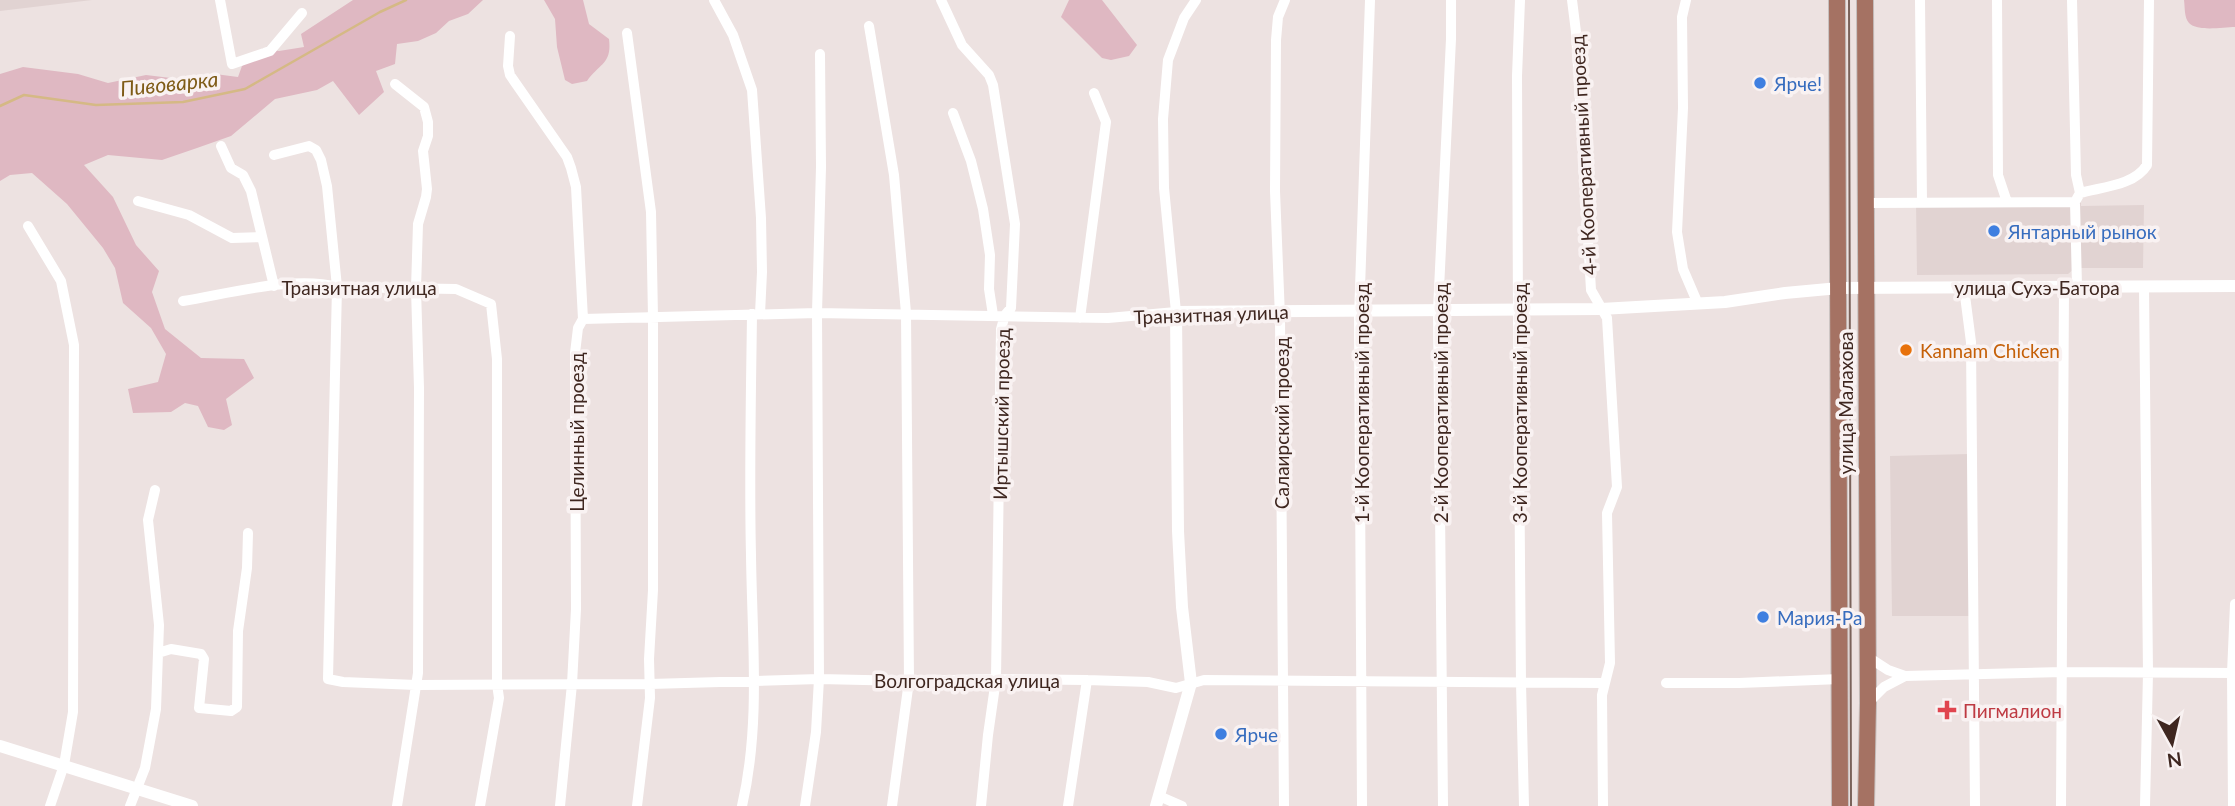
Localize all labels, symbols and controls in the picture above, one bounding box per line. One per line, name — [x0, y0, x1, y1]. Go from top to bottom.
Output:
street label: 4-й Кооперативный проезд — [1565, 34, 1601, 276]
water label: Пивоварка — [119, 65, 219, 101]
place label: Ярче! — [1773, 72, 1822, 95]
marker: Ярче! — [1752, 75, 1768, 91]
place label: Янтарный рынок — [2007, 220, 2157, 243]
marker: Янтарный рынок — [1986, 223, 2002, 239]
street label: Транзитная улица — [281, 276, 437, 299]
street label: улица Сухэ-Батора — [1954, 276, 2120, 299]
street label: 1-й Кооперативный проезд — [1350, 282, 1373, 523]
street label: 2-й Кооперативный проезд — [1429, 282, 1452, 523]
street label: 3-й Кооперативный проезд — [1508, 282, 1531, 523]
street label: Транзитная улица — [1133, 300, 1289, 328]
street label: Иртышский проезд — [988, 328, 1014, 500]
street label: улица Малахова — [1834, 332, 1857, 474]
street label: Салаирский проезд — [1270, 337, 1293, 509]
place label: Kannam Chicken — [1920, 339, 2060, 362]
marker: Kannam Chicken — [1898, 342, 1914, 358]
street label: Целинный проезд — [565, 352, 588, 512]
place label: Мария-Ра — [1777, 606, 1862, 629]
marker: Мария-Ра — [1755, 609, 1771, 625]
street label: Волгоградская улица — [874, 669, 1060, 692]
place label: Пигмалион — [1963, 699, 2062, 722]
marker: Пигмалион — [1937, 700, 1957, 720]
north arrow — [2137, 708, 2207, 778]
place label: Ярче — [1234, 723, 1278, 746]
marker: Ярче — [1213, 726, 1229, 742]
text: N — [2166, 748, 2183, 773]

